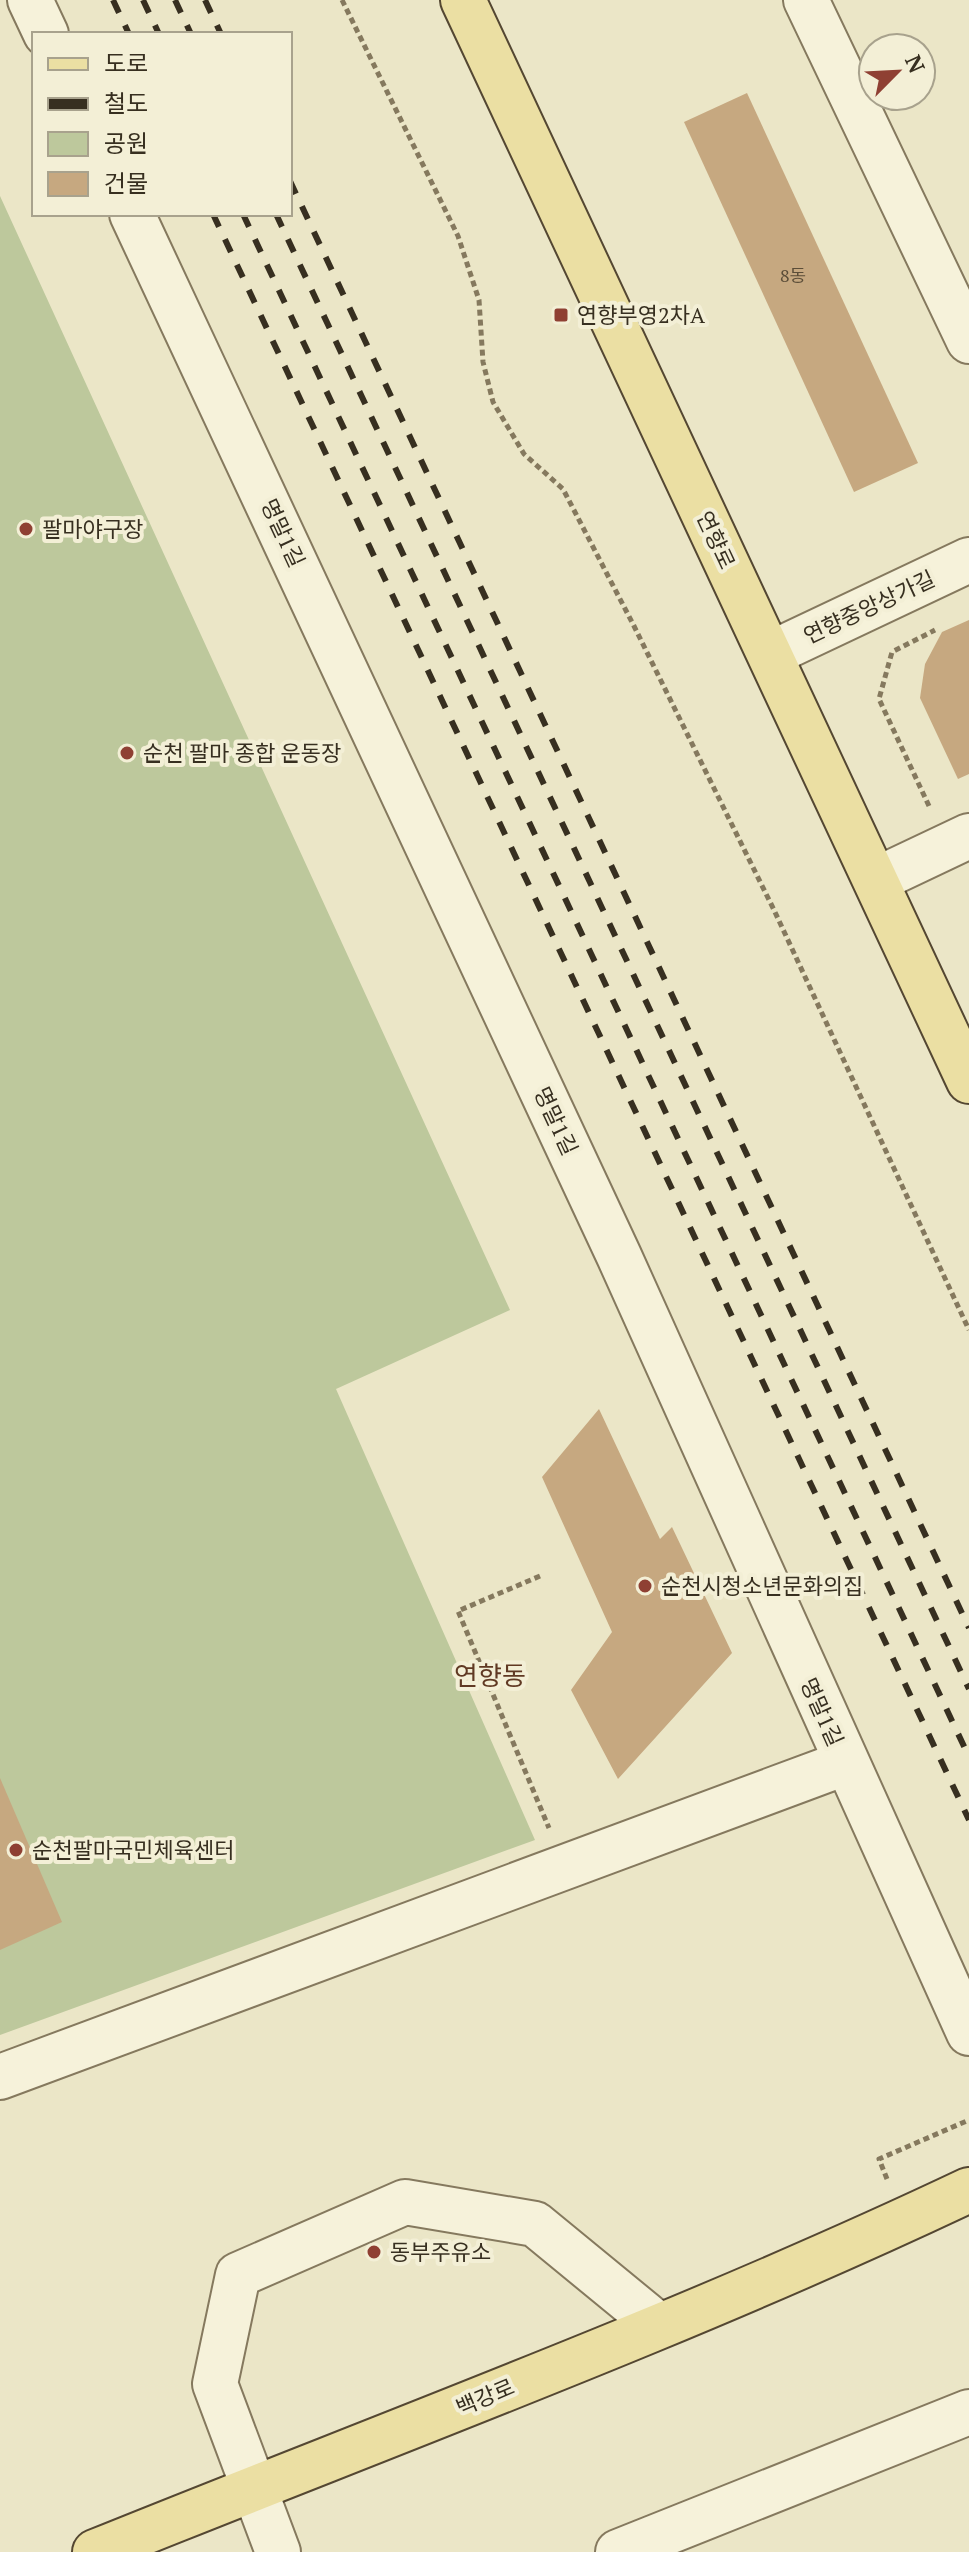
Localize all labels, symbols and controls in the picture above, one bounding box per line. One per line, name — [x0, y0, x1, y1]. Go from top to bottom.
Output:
legend — [32, 32, 292, 216]
north arrow — [857, 32, 937, 112]
text: 도로 — [104, 47, 148, 79]
text: N — [899, 50, 932, 77]
text: 철도 — [104, 87, 148, 119]
text: 공원 — [104, 127, 148, 159]
text: 건물 — [104, 167, 148, 199]
house number: 8동 — [780, 263, 806, 287]
place label: 연향부영2차A — [577, 300, 706, 329]
marker: 연향부영2차A — [552, 306, 570, 324]
street label: 명말1길 — [255, 494, 312, 572]
street label: 연향로 — [690, 506, 742, 573]
place label: 팔마야구장 — [42, 514, 143, 543]
marker: 팔마야구장 — [17, 520, 35, 538]
street label: 연향중앙상가길 — [798, 563, 939, 650]
place label: 순천 팔마 종합 운동장 — [143, 738, 341, 767]
marker: 순천 팔마 종합 운동장 — [118, 744, 136, 762]
street label: 명말1길 — [528, 1082, 585, 1160]
place label: 순천시청소년문화의집 — [661, 1571, 863, 1600]
marker: 순천시청소년문화의집 — [636, 1577, 654, 1595]
district label: 연향동 — [454, 1658, 526, 1692]
street label: 명말1길 — [794, 1673, 850, 1751]
place label: 순천팔마국민체육센터 — [32, 1835, 234, 1864]
marker: 순천팔마국민체육센터 — [7, 1841, 25, 1859]
place label: 동부주유소 — [390, 2237, 491, 2266]
marker: 동부주유소 — [365, 2243, 383, 2261]
street label: 백강로 — [451, 2371, 518, 2422]

